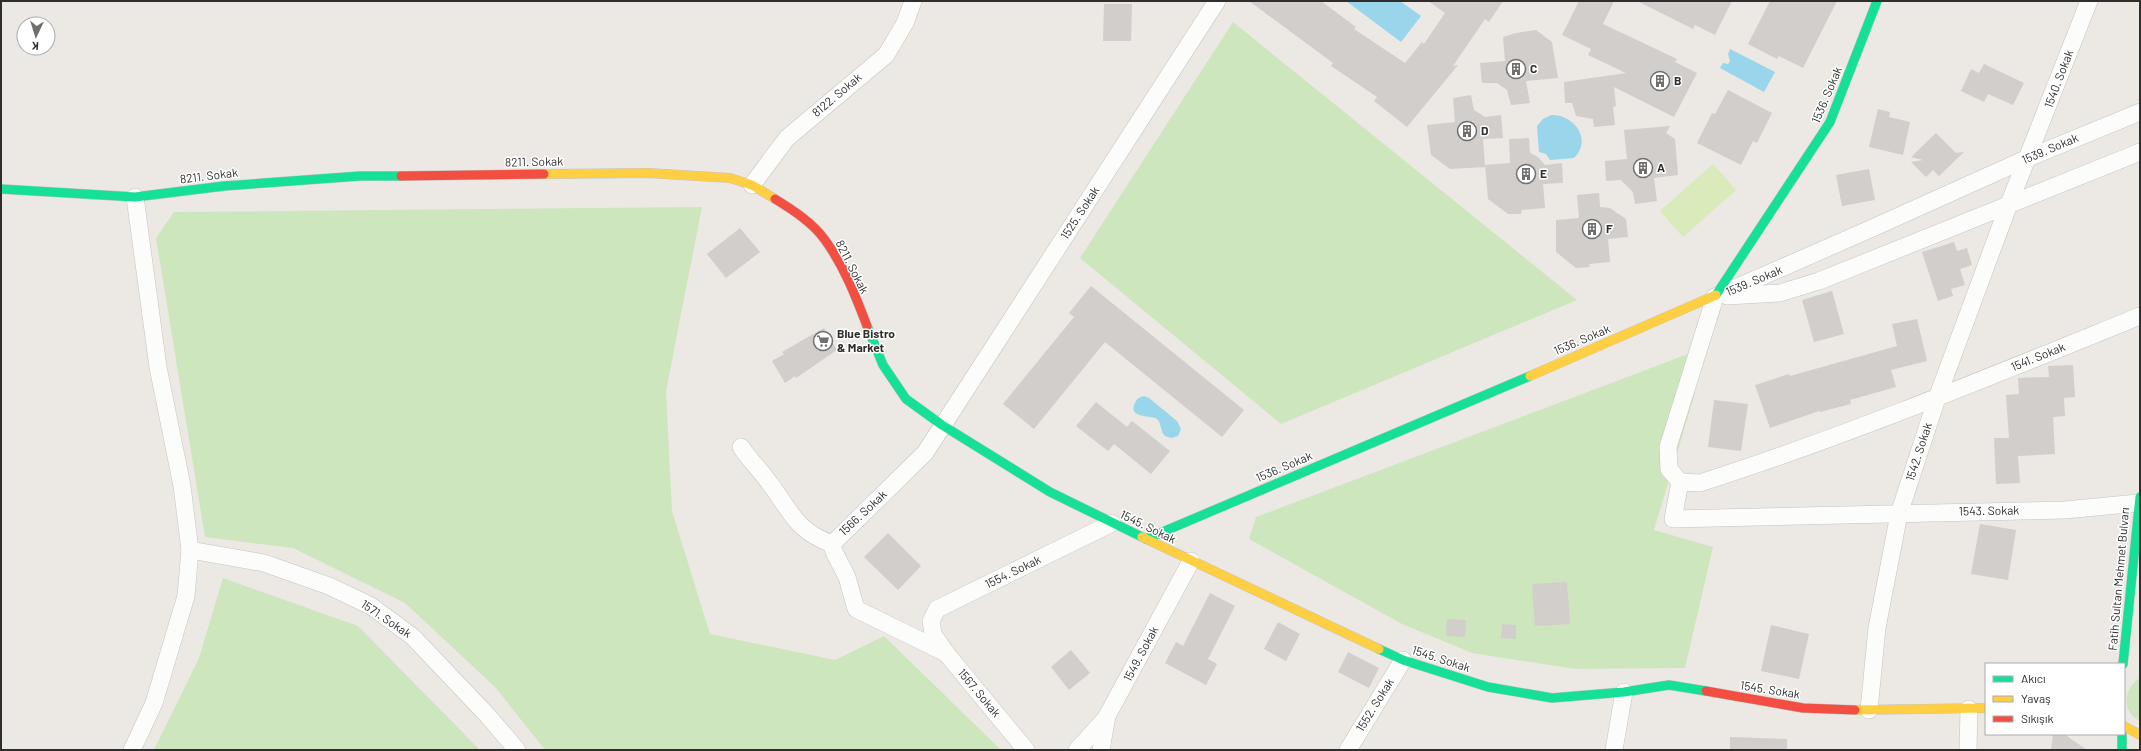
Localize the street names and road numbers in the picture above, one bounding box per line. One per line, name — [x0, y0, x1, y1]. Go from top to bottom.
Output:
street label: 1540. Sokak — [2041, 48, 2076, 110]
street label: 1536. Sokak — [1808, 64, 1844, 125]
street label: 8122. Sokak — [809, 69, 864, 119]
street label: 1539. Sokak — [2019, 130, 2080, 166]
street label: 8211. Sokak — [505, 153, 563, 169]
street label: 8211. Sokak — [179, 165, 239, 186]
street label: 1525. Sokak — [1057, 183, 1101, 242]
street label: 8211. Sokak — [833, 237, 872, 296]
street label: 1539. Sokak — [1723, 262, 1784, 298]
street label: 1536. Sokak — [1551, 321, 1612, 357]
street label: 1541. Sokak — [2008, 339, 2067, 373]
street label: 1542. Sokak — [1902, 421, 1934, 483]
street label: 1536. Sokak — [1253, 448, 1314, 484]
street label: 1566. Sokak — [836, 487, 889, 538]
street label: 1543. Sokak — [1959, 502, 2019, 518]
street label: 1545. Sokak — [1118, 507, 1179, 546]
street label: Fatih Sultan Mehmet Bulvarı — [2105, 507, 2131, 651]
street label: 1554. Sokak — [982, 552, 1043, 591]
street label: 1571. Sokak — [359, 596, 414, 640]
street label: 1549. Sokak — [1120, 624, 1161, 684]
street label: 1545. Sokak — [1410, 642, 1472, 674]
street label: 1567. Sokak — [955, 665, 1004, 719]
street label: 1552. Sokak — [1352, 675, 1396, 734]
street label: 1545. Sokak — [1739, 677, 1801, 701]

